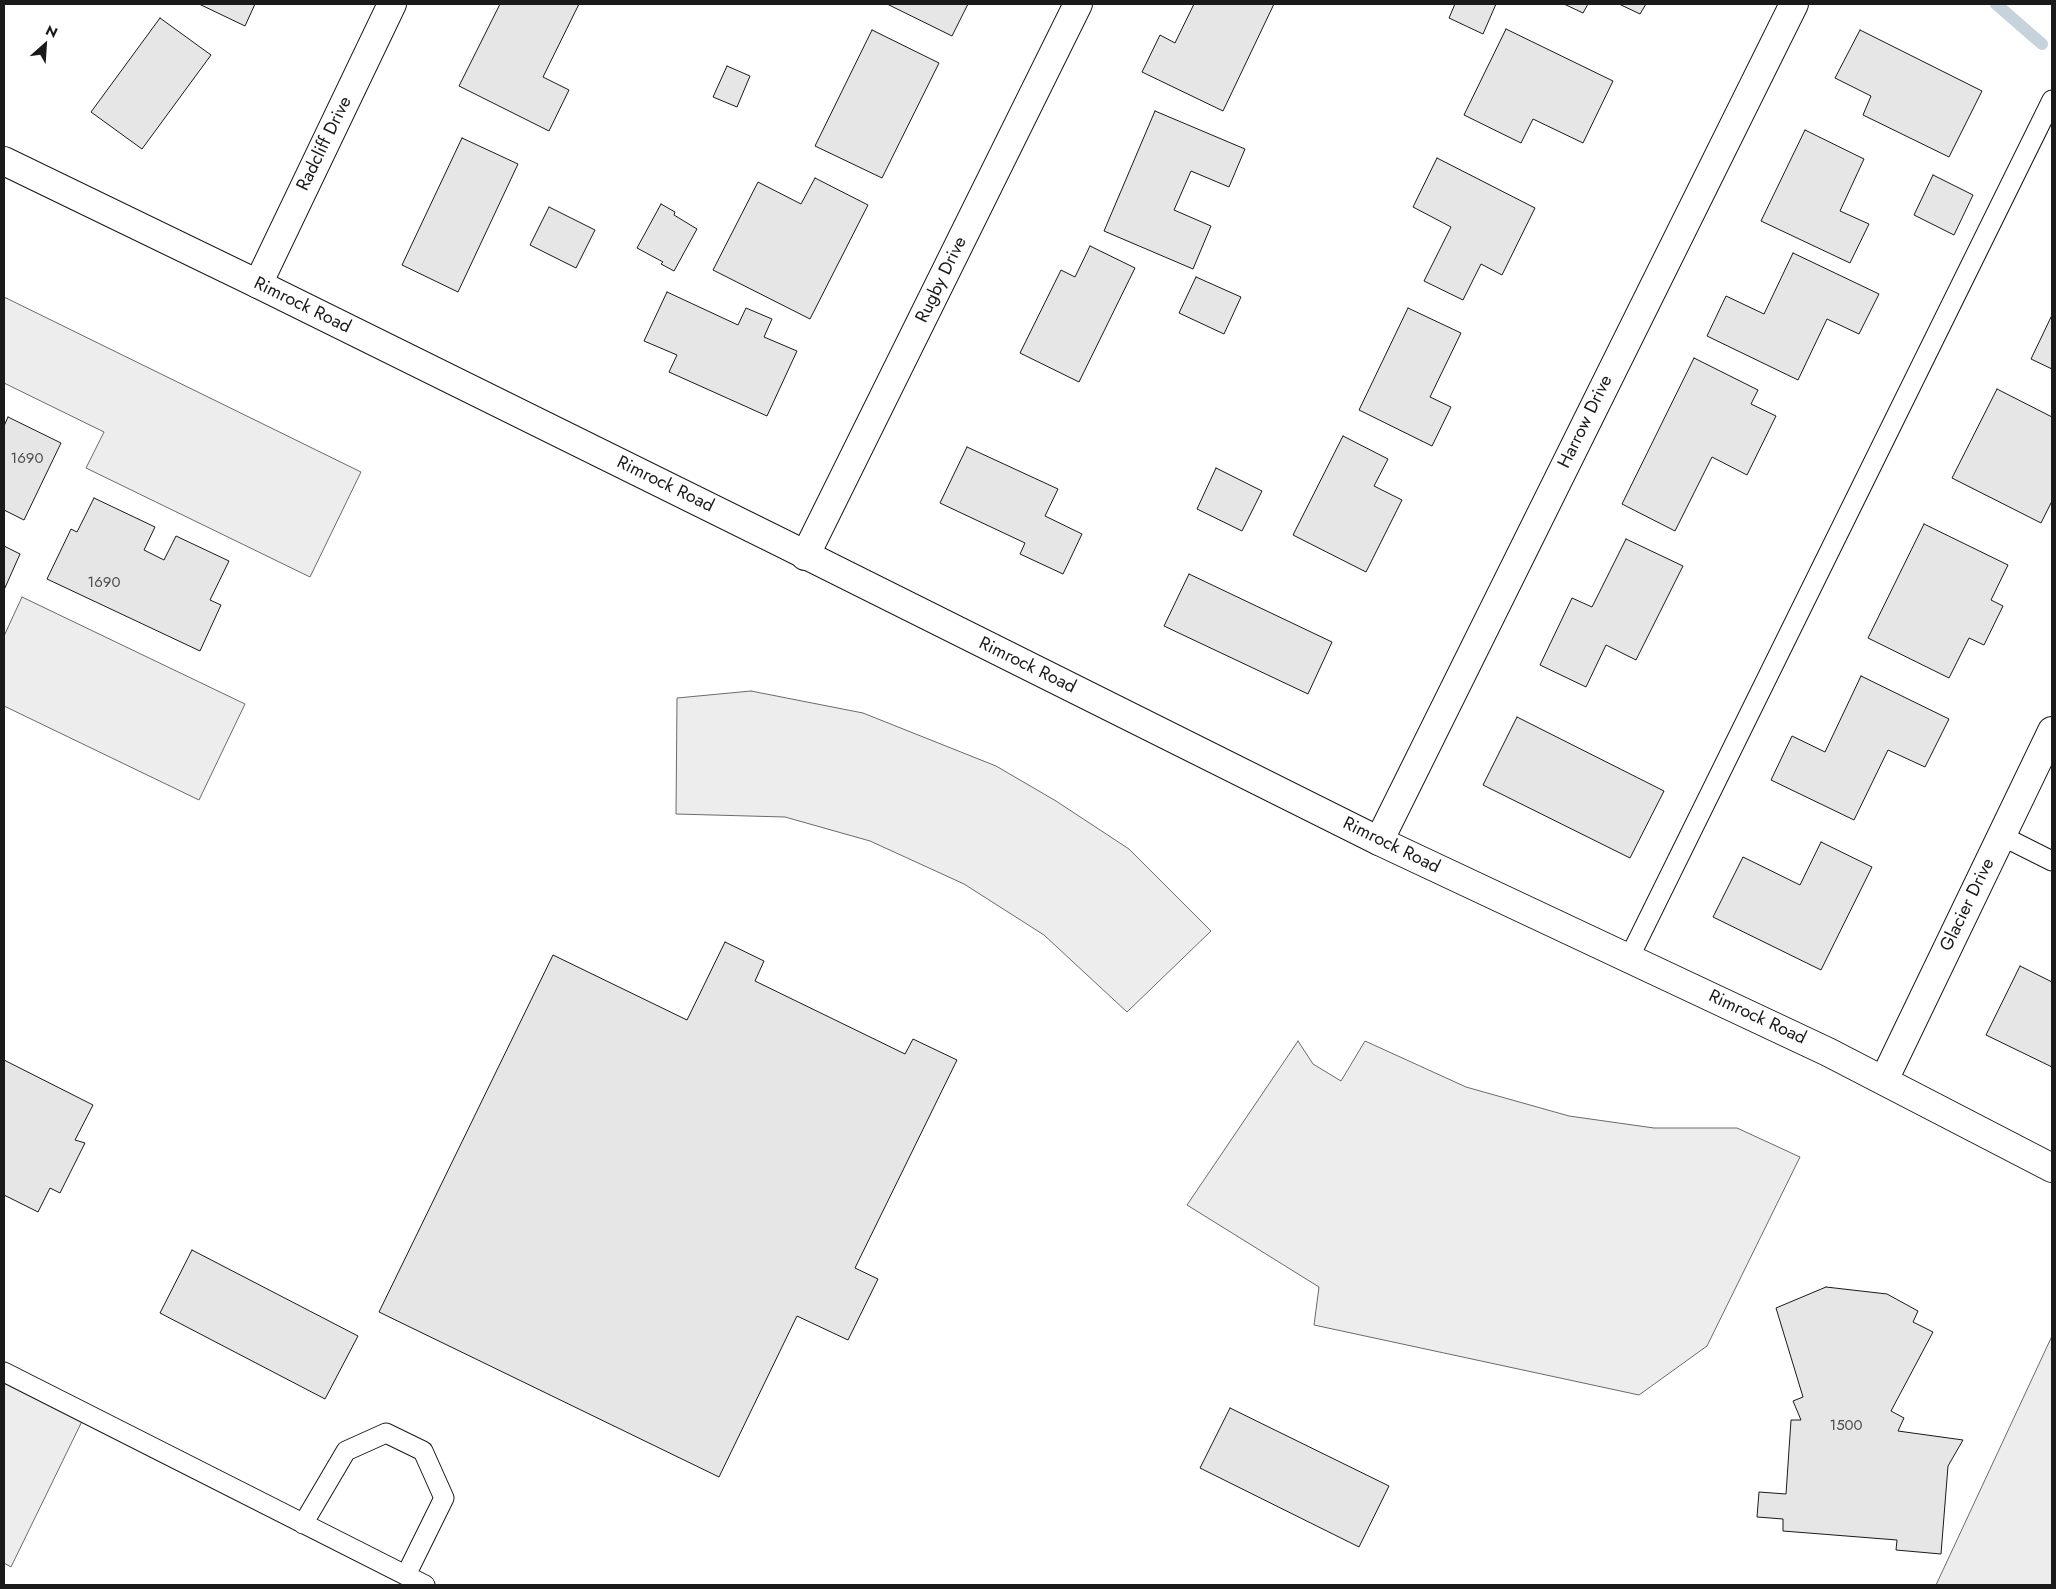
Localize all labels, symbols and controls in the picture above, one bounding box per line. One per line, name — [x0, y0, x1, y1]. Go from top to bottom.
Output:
north arrow — [20, 20, 70, 70]
text: N — [42, 20, 61, 43]
street label: Radcliff Drive — [293, 93, 357, 195]
street label: Rugby Drive — [912, 233, 972, 327]
street label: Rimrock Road — [250, 273, 354, 339]
street label: Harrow Drive — [1554, 372, 1618, 472]
house number: 1690 — [10, 450, 44, 468]
street label: Rimrock Road — [613, 452, 717, 518]
house number: 1690 — [87, 574, 121, 592]
street label: Rimrock Road — [975, 633, 1079, 699]
street label: Rimrock Road — [1339, 813, 1443, 879]
street label: Glacier Drive — [1936, 855, 2000, 955]
street label: Rimrock Road — [1705, 986, 1809, 1050]
house number: 1500 — [1829, 1417, 1863, 1435]

